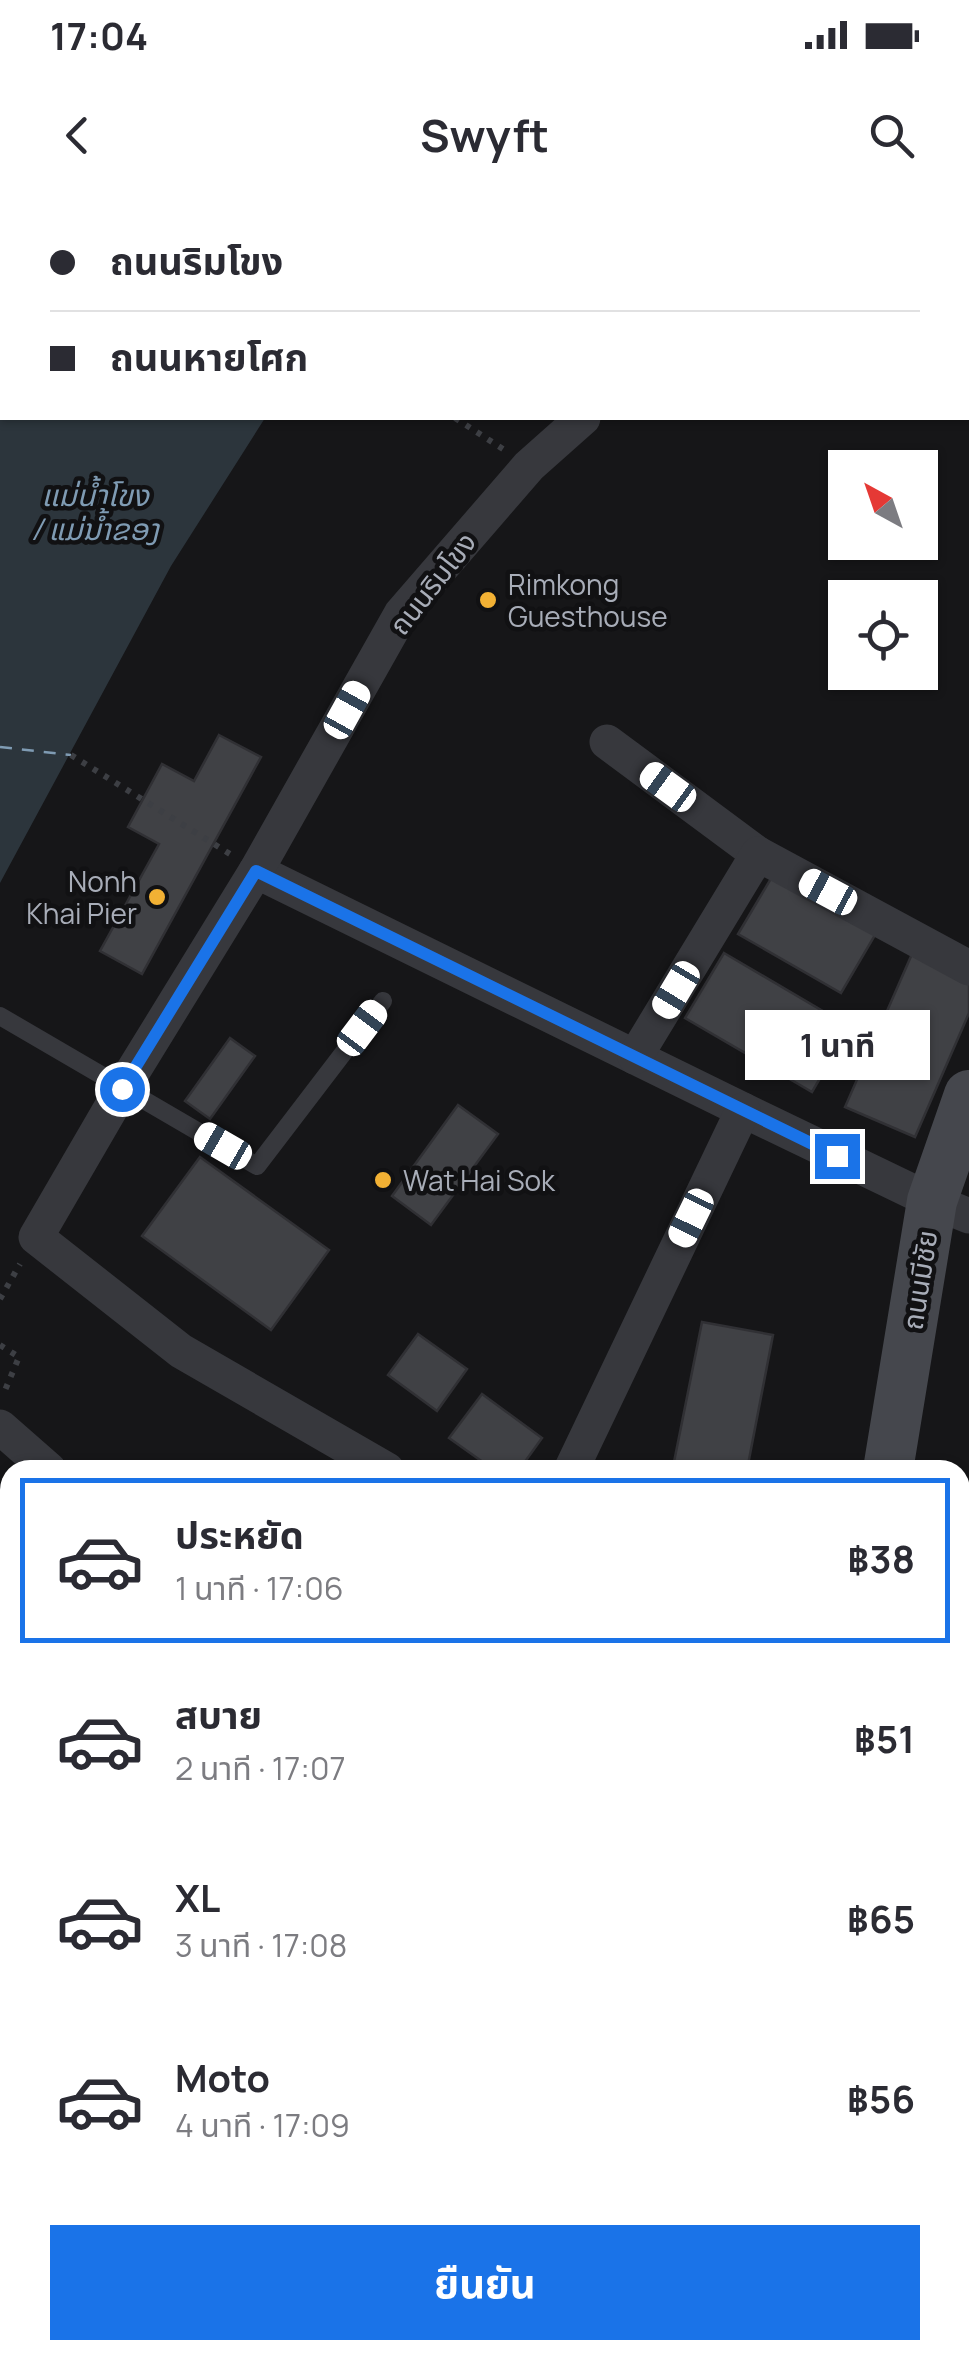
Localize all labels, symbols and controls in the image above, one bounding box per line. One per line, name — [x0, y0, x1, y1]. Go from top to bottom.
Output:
text: 17:04 — [50, 9, 148, 61]
text: Swyft — [420, 104, 549, 166]
icon: back — [50, 108, 105, 163]
icon: search — [864, 108, 919, 163]
text: ถนนริมโขง — [110, 234, 283, 286]
text: ถนนหายโศก — [110, 330, 308, 382]
north arrow — [828, 450, 938, 560]
map controls — [828, 450, 938, 690]
water label: แม่น้ำโขง / ແມ່ນ້ຳຂອງ — [31, 474, 161, 549]
street label: ถนนริมโขง — [380, 524, 484, 642]
place label: Rimkong Guesthouse — [508, 565, 668, 635]
button: locate — [828, 580, 938, 690]
marker: Rimkong Guesthouse — [477, 589, 499, 611]
car — [319, 676, 375, 744]
car — [635, 757, 701, 817]
place label: Nonh Khai Pier — [26, 862, 137, 932]
car — [794, 865, 862, 919]
marker: Nonh Khai Pier — [146, 886, 168, 908]
car — [648, 957, 704, 1023]
car — [332, 995, 392, 1061]
callout: 1 นาที — [744, 1011, 930, 1081]
text: 1 นาที — [800, 1023, 875, 1067]
route start — [100, 1067, 145, 1112]
car — [190, 1118, 256, 1174]
route end — [815, 1134, 860, 1179]
place label: Wat Hai Sok — [403, 1161, 556, 1199]
marker: Wat Hai Sok — [372, 1169, 394, 1191]
car — [664, 1184, 718, 1252]
street label: ถนนมีชัย — [892, 1227, 946, 1333]
text: ประหยัด — [175, 1508, 304, 1560]
icon: car — [55, 1516, 145, 1606]
text: ฿38 — [848, 1532, 915, 1584]
text: 1 นาที · 17:06 — [175, 1566, 344, 1610]
text: สบาย — [175, 1688, 262, 1740]
icon: car — [55, 1696, 145, 1786]
text: ฿51 — [854, 1712, 915, 1764]
text: 2 นาที · 17:07 — [175, 1746, 345, 1790]
text: XL — [175, 1871, 220, 1923]
icon: car — [55, 1876, 145, 1966]
text: ฿65 — [847, 1892, 915, 1944]
text: 3 นาที · 17:08 — [175, 1923, 347, 1967]
text: Moto — [175, 2051, 270, 2103]
icon: car — [55, 2056, 145, 2146]
text: ฿56 — [847, 2072, 915, 2124]
text: 4 นาที · 17:09 — [175, 2103, 350, 2147]
button: ยืนยัน — [50, 2225, 920, 2340]

